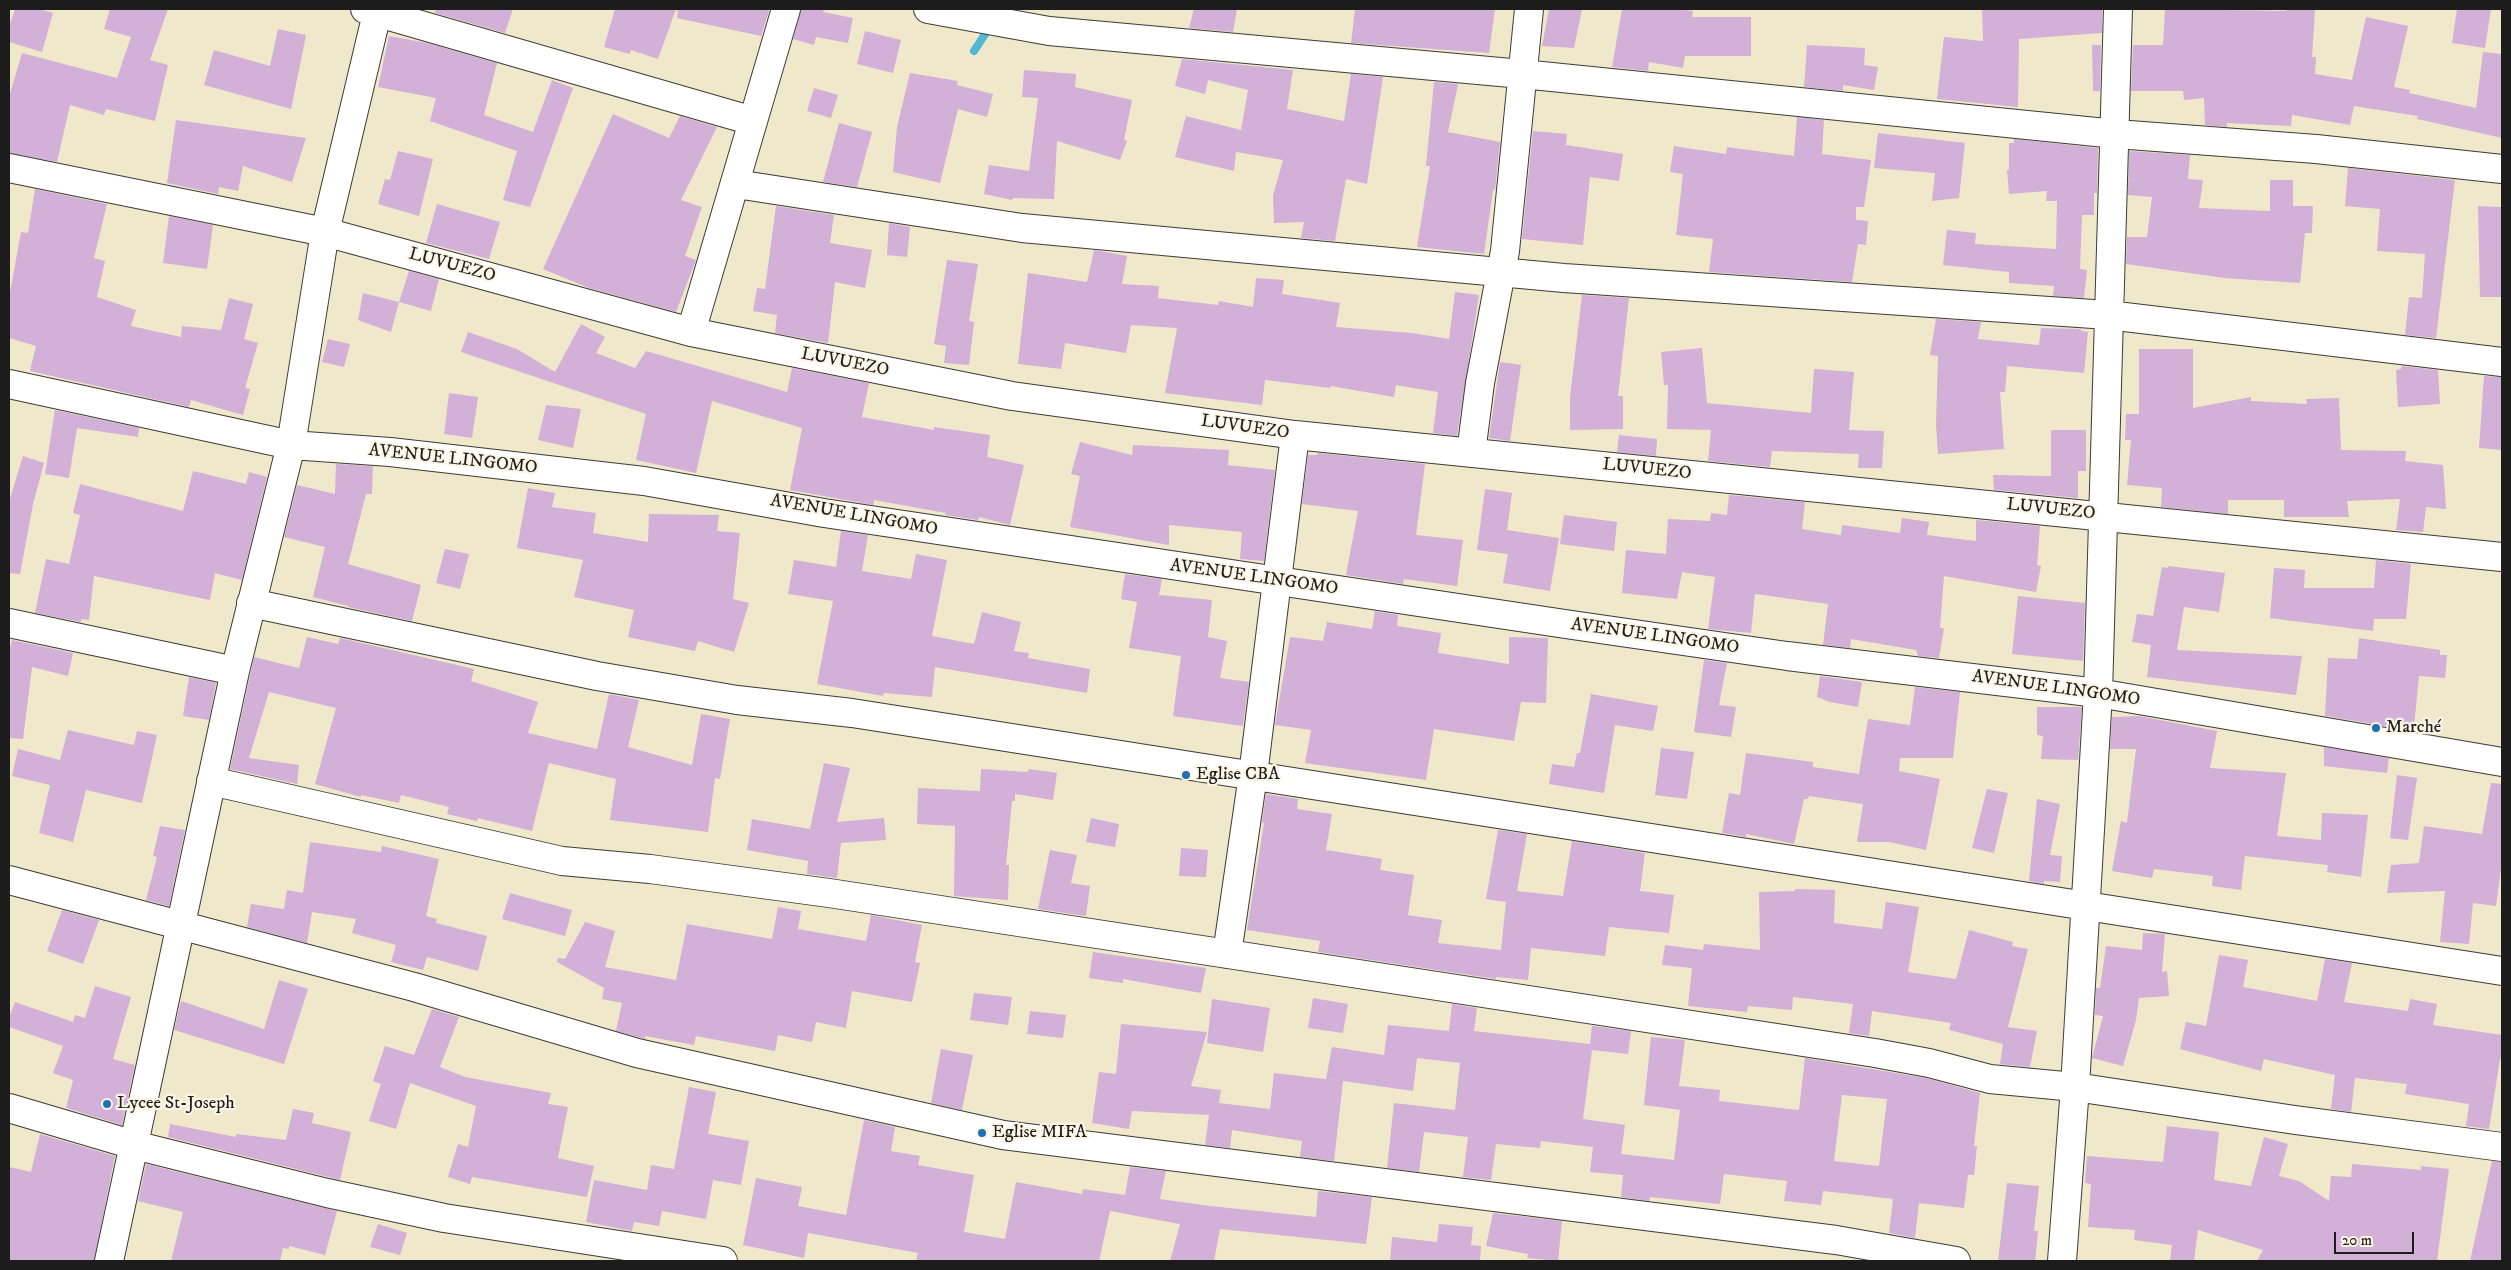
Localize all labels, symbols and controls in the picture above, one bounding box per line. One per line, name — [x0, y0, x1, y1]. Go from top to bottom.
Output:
street label: LUVUEZO — [406, 244, 498, 288]
street label: LUVUEZO — [799, 344, 891, 382]
street label: LUVUEZO — [1199, 411, 1291, 445]
street label: AVENUE LINGOMO — [368, 440, 538, 480]
street label: LUVUEZO — [1602, 455, 1692, 485]
street label: AVENUE LINGOMO — [769, 491, 939, 541]
street label: LUVUEZO — [2006, 495, 2096, 525]
street label: AVENUE LINGOMO — [1169, 556, 1339, 600]
street label: AVENUE LINGOMO — [1570, 615, 1740, 659]
street label: AVENUE LINGOMO — [1971, 667, 2141, 711]
place label: Marché — [2386, 717, 2441, 739]
marker: Marché — [2370, 722, 2382, 734]
place label: Eglise CBA — [1196, 764, 1280, 786]
marker: Eglise CBA — [1180, 769, 1192, 781]
place label: Lycee St-Joseph — [117, 1093, 235, 1115]
marker: Lycee St-Joseph — [101, 1098, 113, 1110]
place label: Eglise MIFA — [992, 1122, 1087, 1144]
marker: Eglise MIFA — [976, 1127, 988, 1139]
scale bar — [2336, 1222, 2416, 1254]
text: 20 m — [2342, 1231, 2372, 1250]

